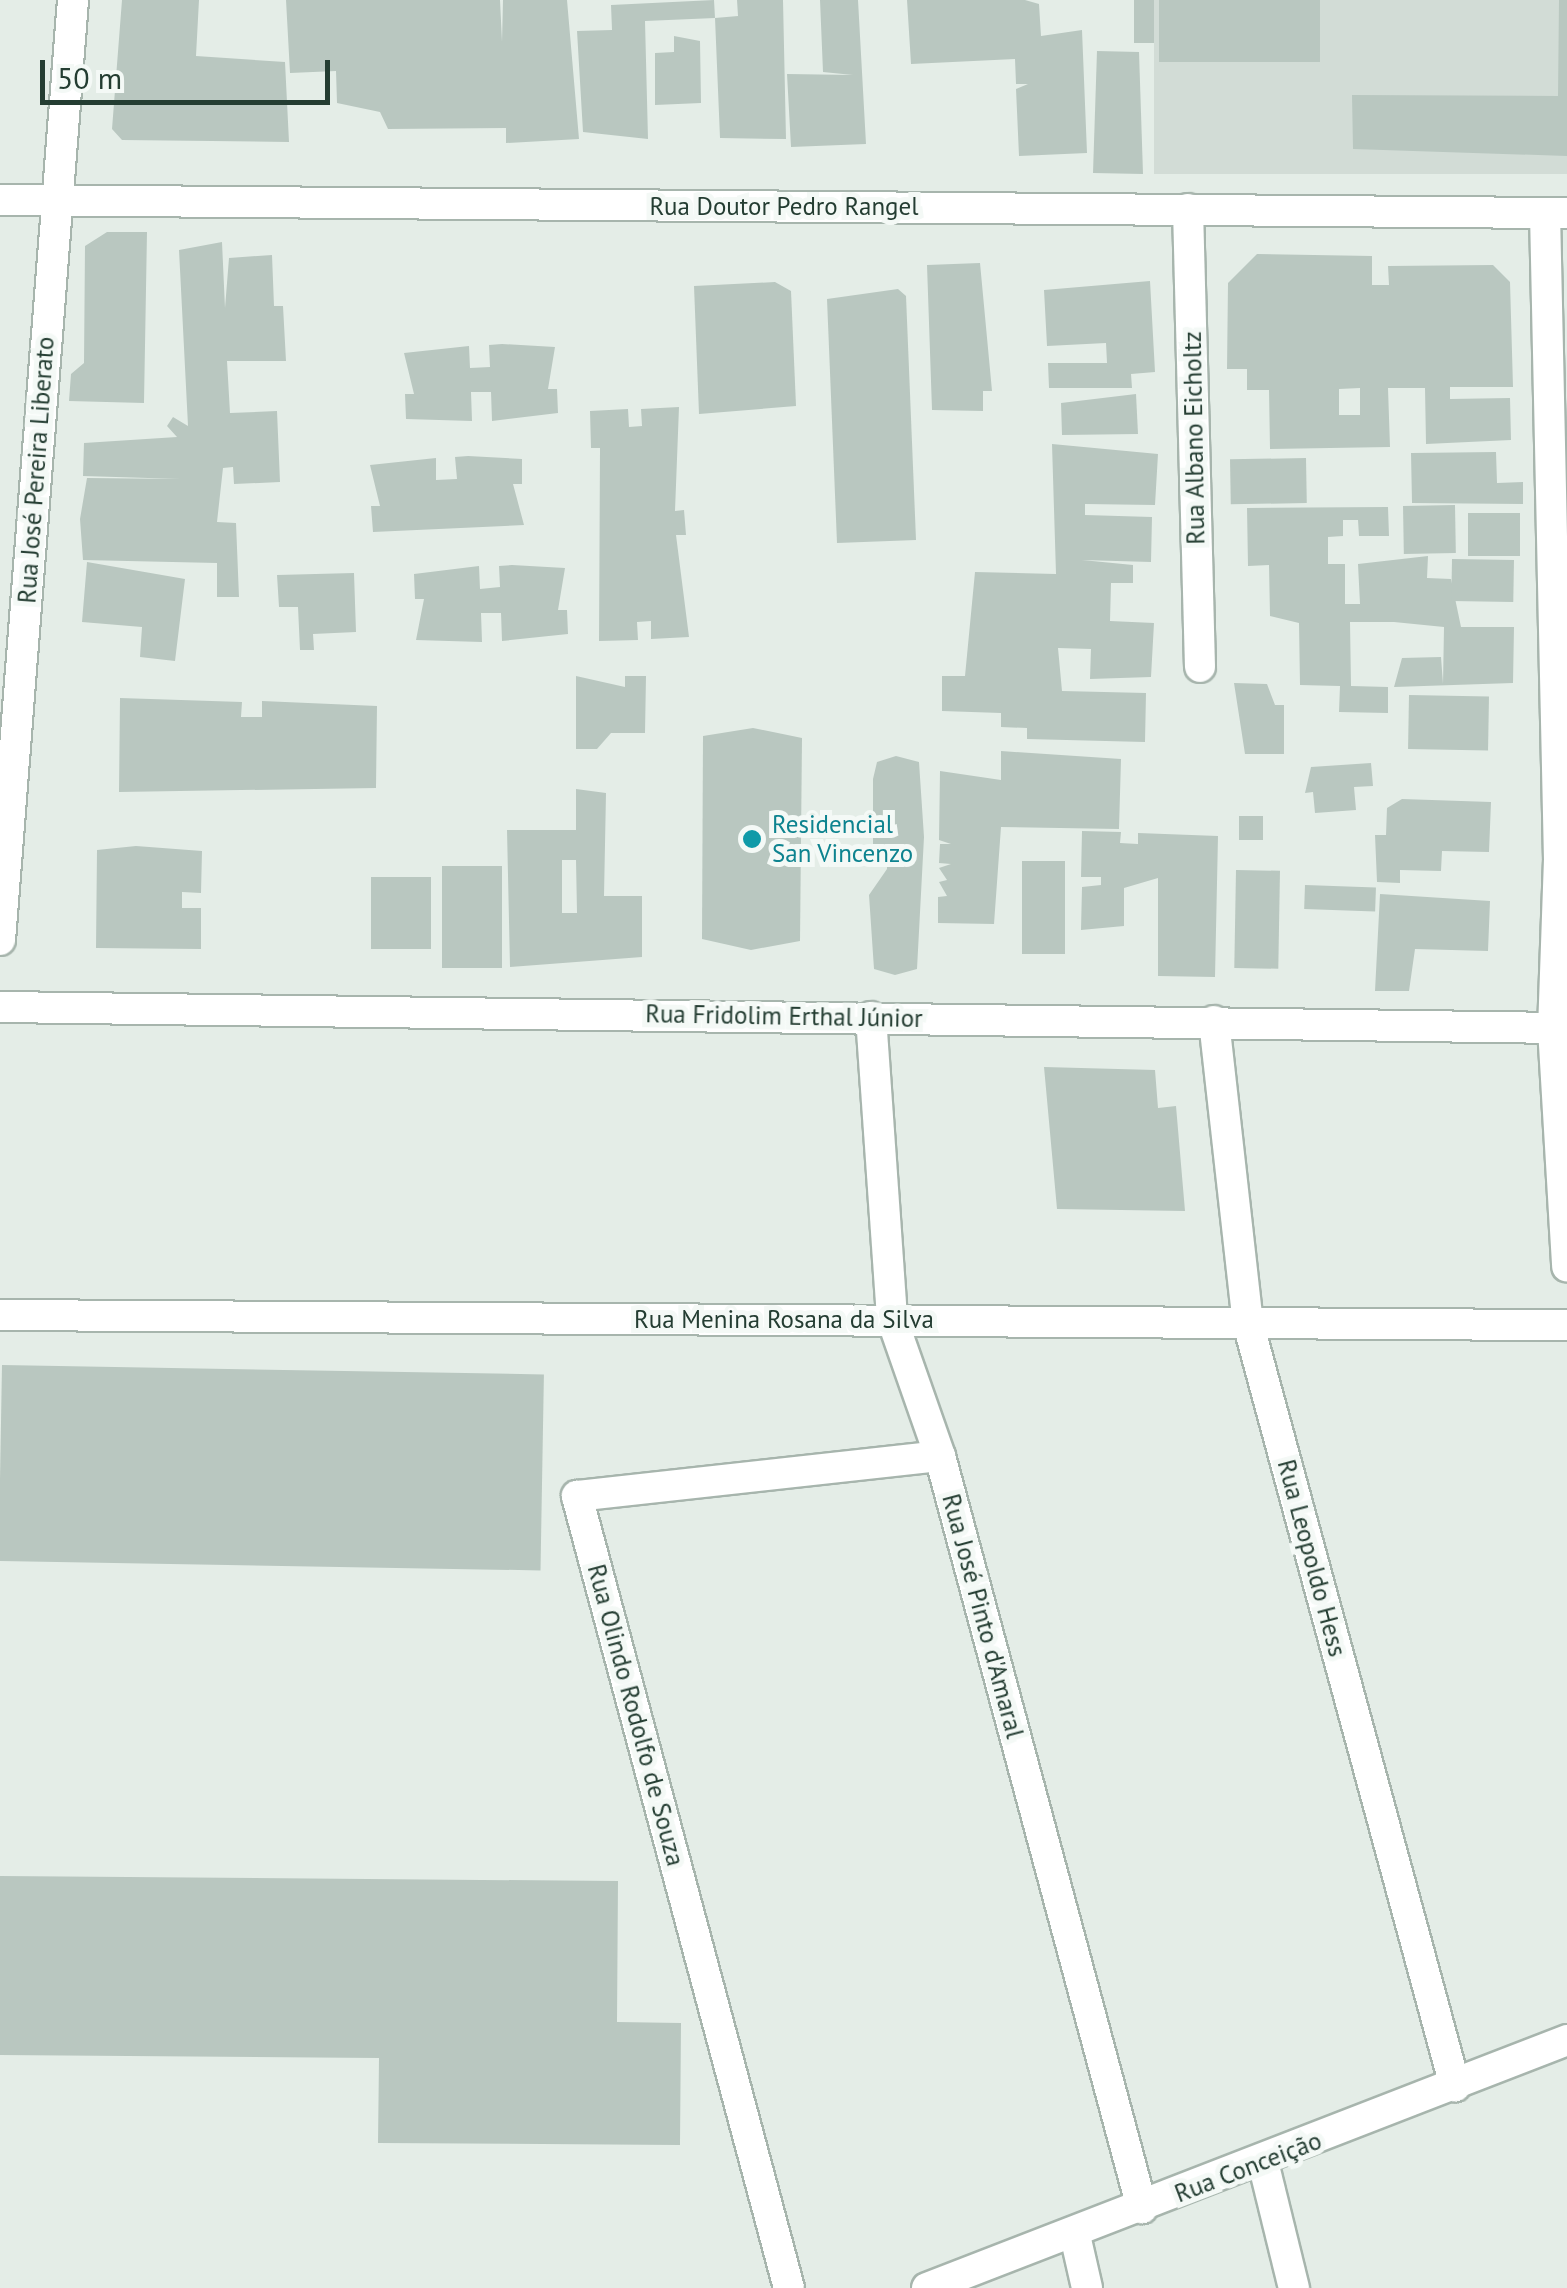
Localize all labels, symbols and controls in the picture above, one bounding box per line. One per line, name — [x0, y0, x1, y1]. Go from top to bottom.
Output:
scale bar — [45, 40, 335, 102]
text: 50 m — [57, 58, 122, 97]
street label: Rua Doutor Pedro Rangel — [649, 191, 919, 221]
street label: Rua Albano Eicholtz — [1177, 331, 1211, 545]
street label: Rua José Pereira Liberato — [12, 336, 60, 604]
place label: Residencial San Vincenzo — [772, 810, 914, 869]
marker: Residencial San Vincenzo — [741, 828, 763, 850]
street label: Rua Fridolim Erthal Júnior — [645, 999, 923, 1033]
street label: Rua Menina Rosana da Silva — [634, 1304, 934, 1334]
street label: Rua Leopoldo Hess — [1271, 1456, 1353, 1660]
street label: Rua José Pinto d'Amaral — [936, 1491, 1030, 1741]
street label: Rua Olindo Rodolfo de Souza — [581, 1561, 691, 1869]
street label: Rua Conceição — [1170, 2125, 1326, 2209]

